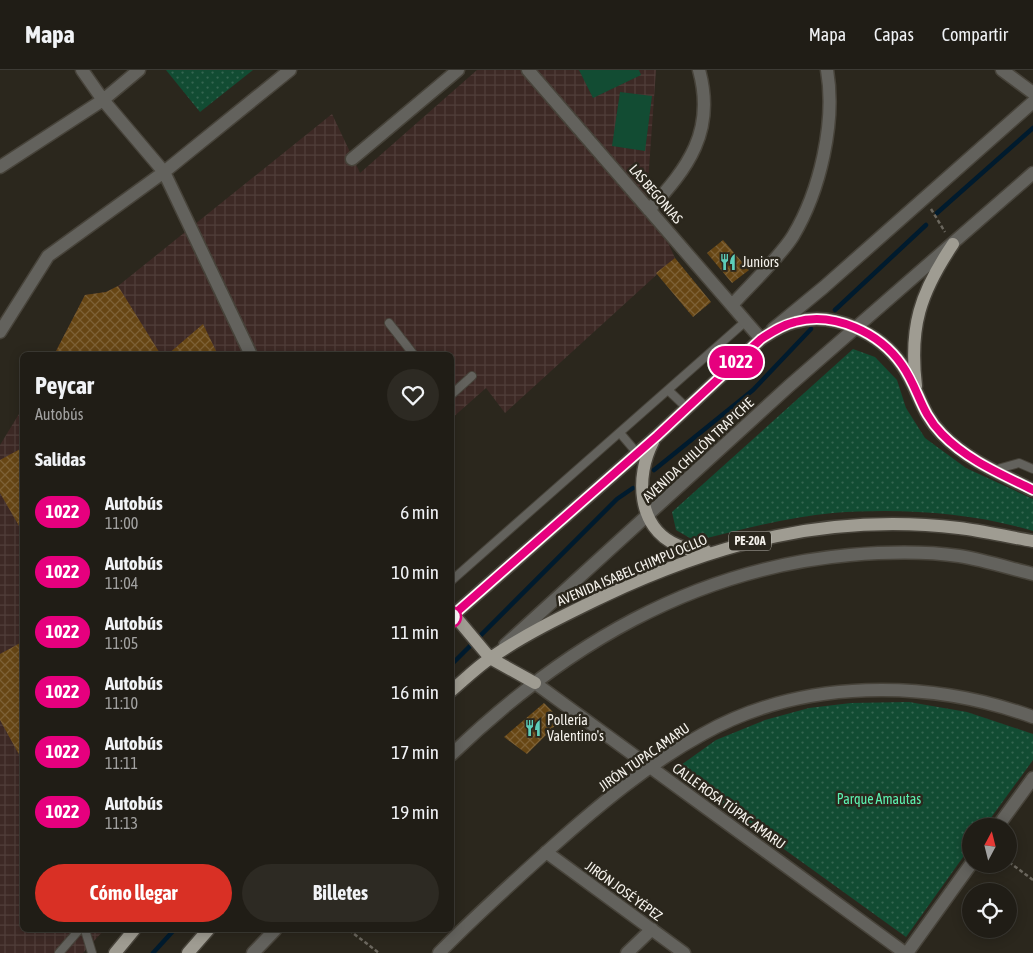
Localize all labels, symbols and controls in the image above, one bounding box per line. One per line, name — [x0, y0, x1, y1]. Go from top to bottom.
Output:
text: Mapa — [25, 21, 75, 48]
text: Mapa — [809, 24, 846, 45]
text: Capas — [874, 24, 914, 45]
text: Compartir — [942, 24, 1008, 45]
street label: LAS BEGONIAS — [626, 161, 686, 227]
restaurant icon: Juniors — [718, 252, 738, 272]
place label: Juniors — [742, 254, 779, 270]
line badge: 1022 — [701, 346, 771, 378]
text: 1022 — [719, 351, 753, 372]
button: heart — [387, 369, 439, 421]
text: Peycar — [35, 372, 94, 399]
street label: AVENIDA CHILLÓN TRAPICHE — [639, 394, 757, 506]
text: Autobús — [35, 405, 84, 423]
text: Salidas — [35, 448, 86, 470]
text: Autobús — [105, 492, 163, 514]
text: 1022 — [46, 501, 79, 522]
text: 6 min — [400, 501, 439, 523]
text: 11:00 — [105, 514, 138, 532]
street label: AVENIDA ISABEL CHIMPU OCLLO — [554, 531, 710, 609]
road number: PE-20A — [729, 532, 771, 551]
text: Autobús — [105, 552, 163, 574]
text: 1022 — [46, 561, 79, 582]
text: 10 min — [391, 561, 439, 583]
text: 11:04 — [105, 574, 138, 592]
unlabelled marker — [440, 606, 462, 628]
text: Autobús — [105, 612, 163, 634]
text: 1022 — [46, 621, 79, 642]
text: 11 min — [391, 621, 439, 643]
text: 11:05 — [105, 634, 138, 652]
text: Autobús — [105, 672, 163, 694]
text: 1022 — [46, 681, 79, 702]
text: 16 min — [391, 681, 439, 703]
text: 11:10 — [105, 694, 138, 712]
place label: Pollería Valentino's — [547, 712, 604, 744]
restaurant icon: Pollería Valentino's — [523, 718, 543, 738]
street label: JIRÓN TUPAC AMARU — [595, 720, 693, 794]
text: Autobús — [105, 732, 163, 754]
text: 1022 — [46, 741, 79, 762]
text: 17 min — [391, 741, 439, 763]
text: 11:11 — [105, 754, 138, 772]
street label: CALLE ROSA TÚPAC AMARU — [669, 760, 789, 852]
park label: Parque Amautas — [837, 791, 921, 807]
text: Autobús — [105, 792, 163, 814]
text: 1022 — [46, 801, 79, 822]
text: 19 min — [391, 801, 439, 823]
text: 11:13 — [105, 814, 138, 832]
north arrow — [962, 818, 1018, 872]
map controls — [962, 818, 1017, 938]
street label: JIRÓN JOSÉ YÉPEZ — [582, 858, 666, 924]
button: Cómo llegar — [35, 864, 232, 922]
button: Billetes — [242, 864, 439, 922]
button: locate — [962, 883, 1017, 938]

